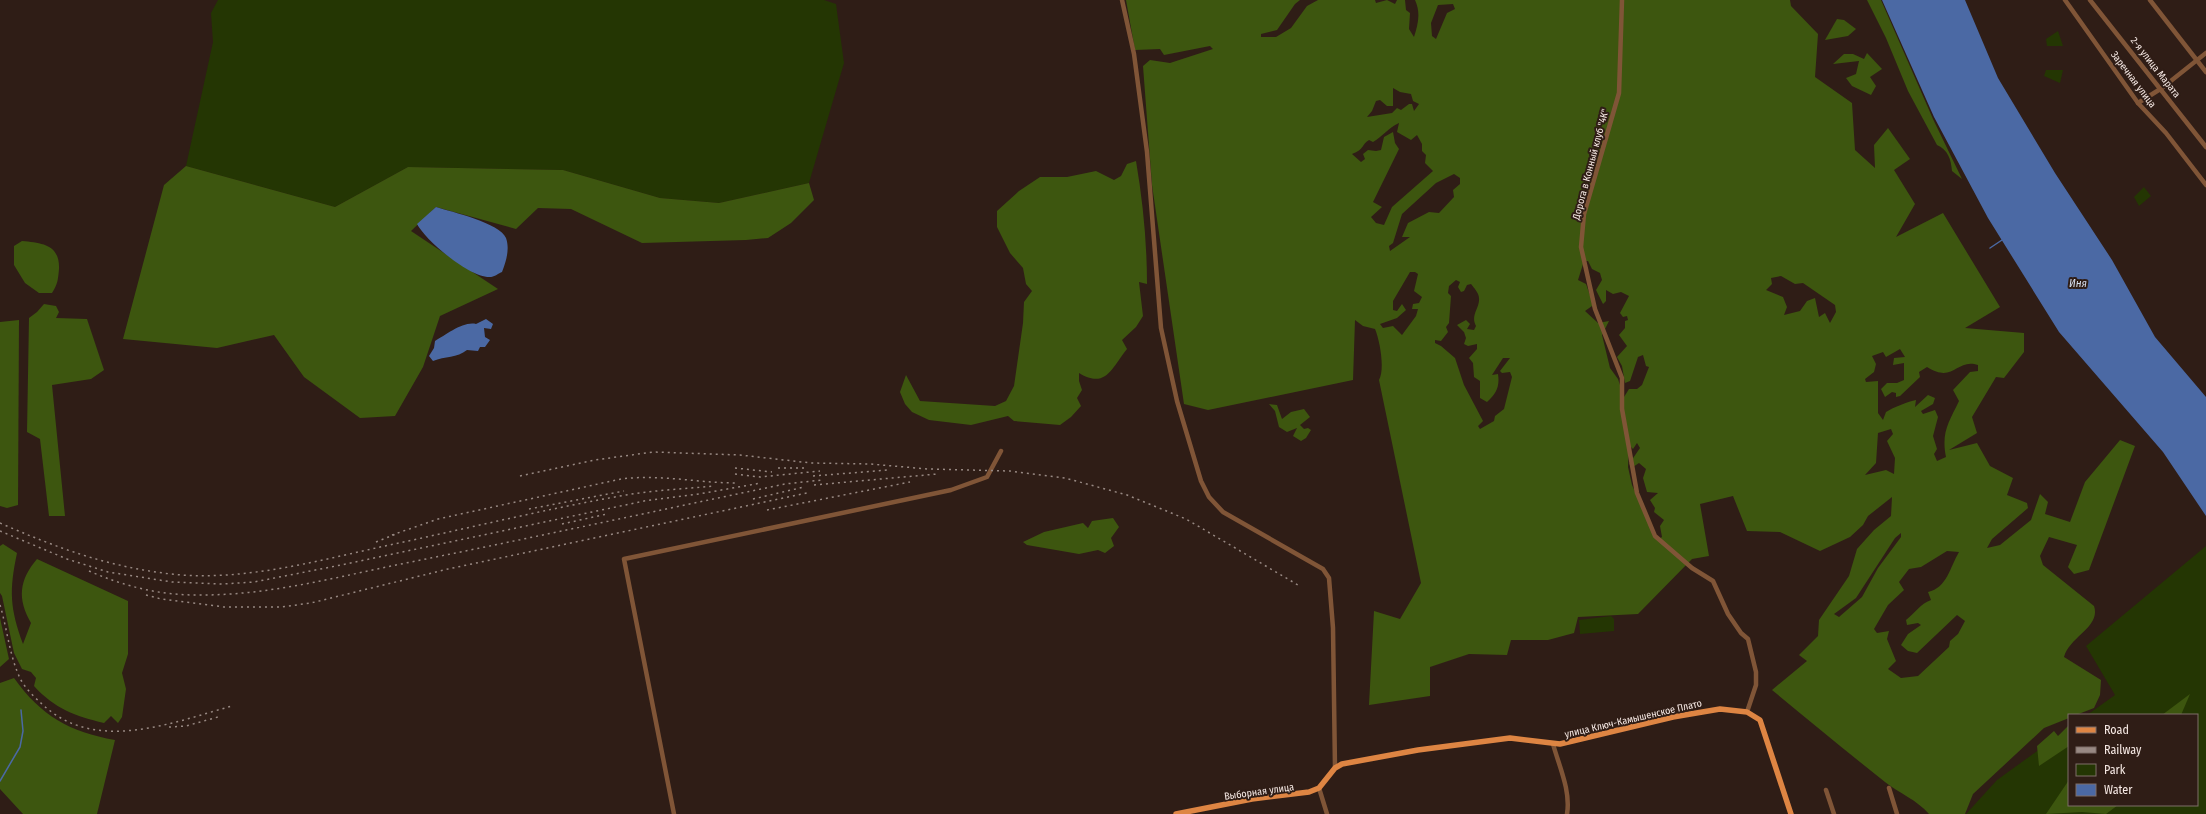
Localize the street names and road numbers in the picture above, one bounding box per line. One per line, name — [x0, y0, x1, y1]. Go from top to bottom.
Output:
street label: 2-я улица Марата — [2128, 35, 2183, 100]
street label: Заречная улица — [2108, 49, 2158, 110]
street label: Дорога в Конный клуб "4К" — [1570, 107, 1612, 222]
street label: улица Ключ-Камышенское Плато — [1564, 697, 1703, 741]
street label: Выборная улица — [1223, 781, 1295, 803]

